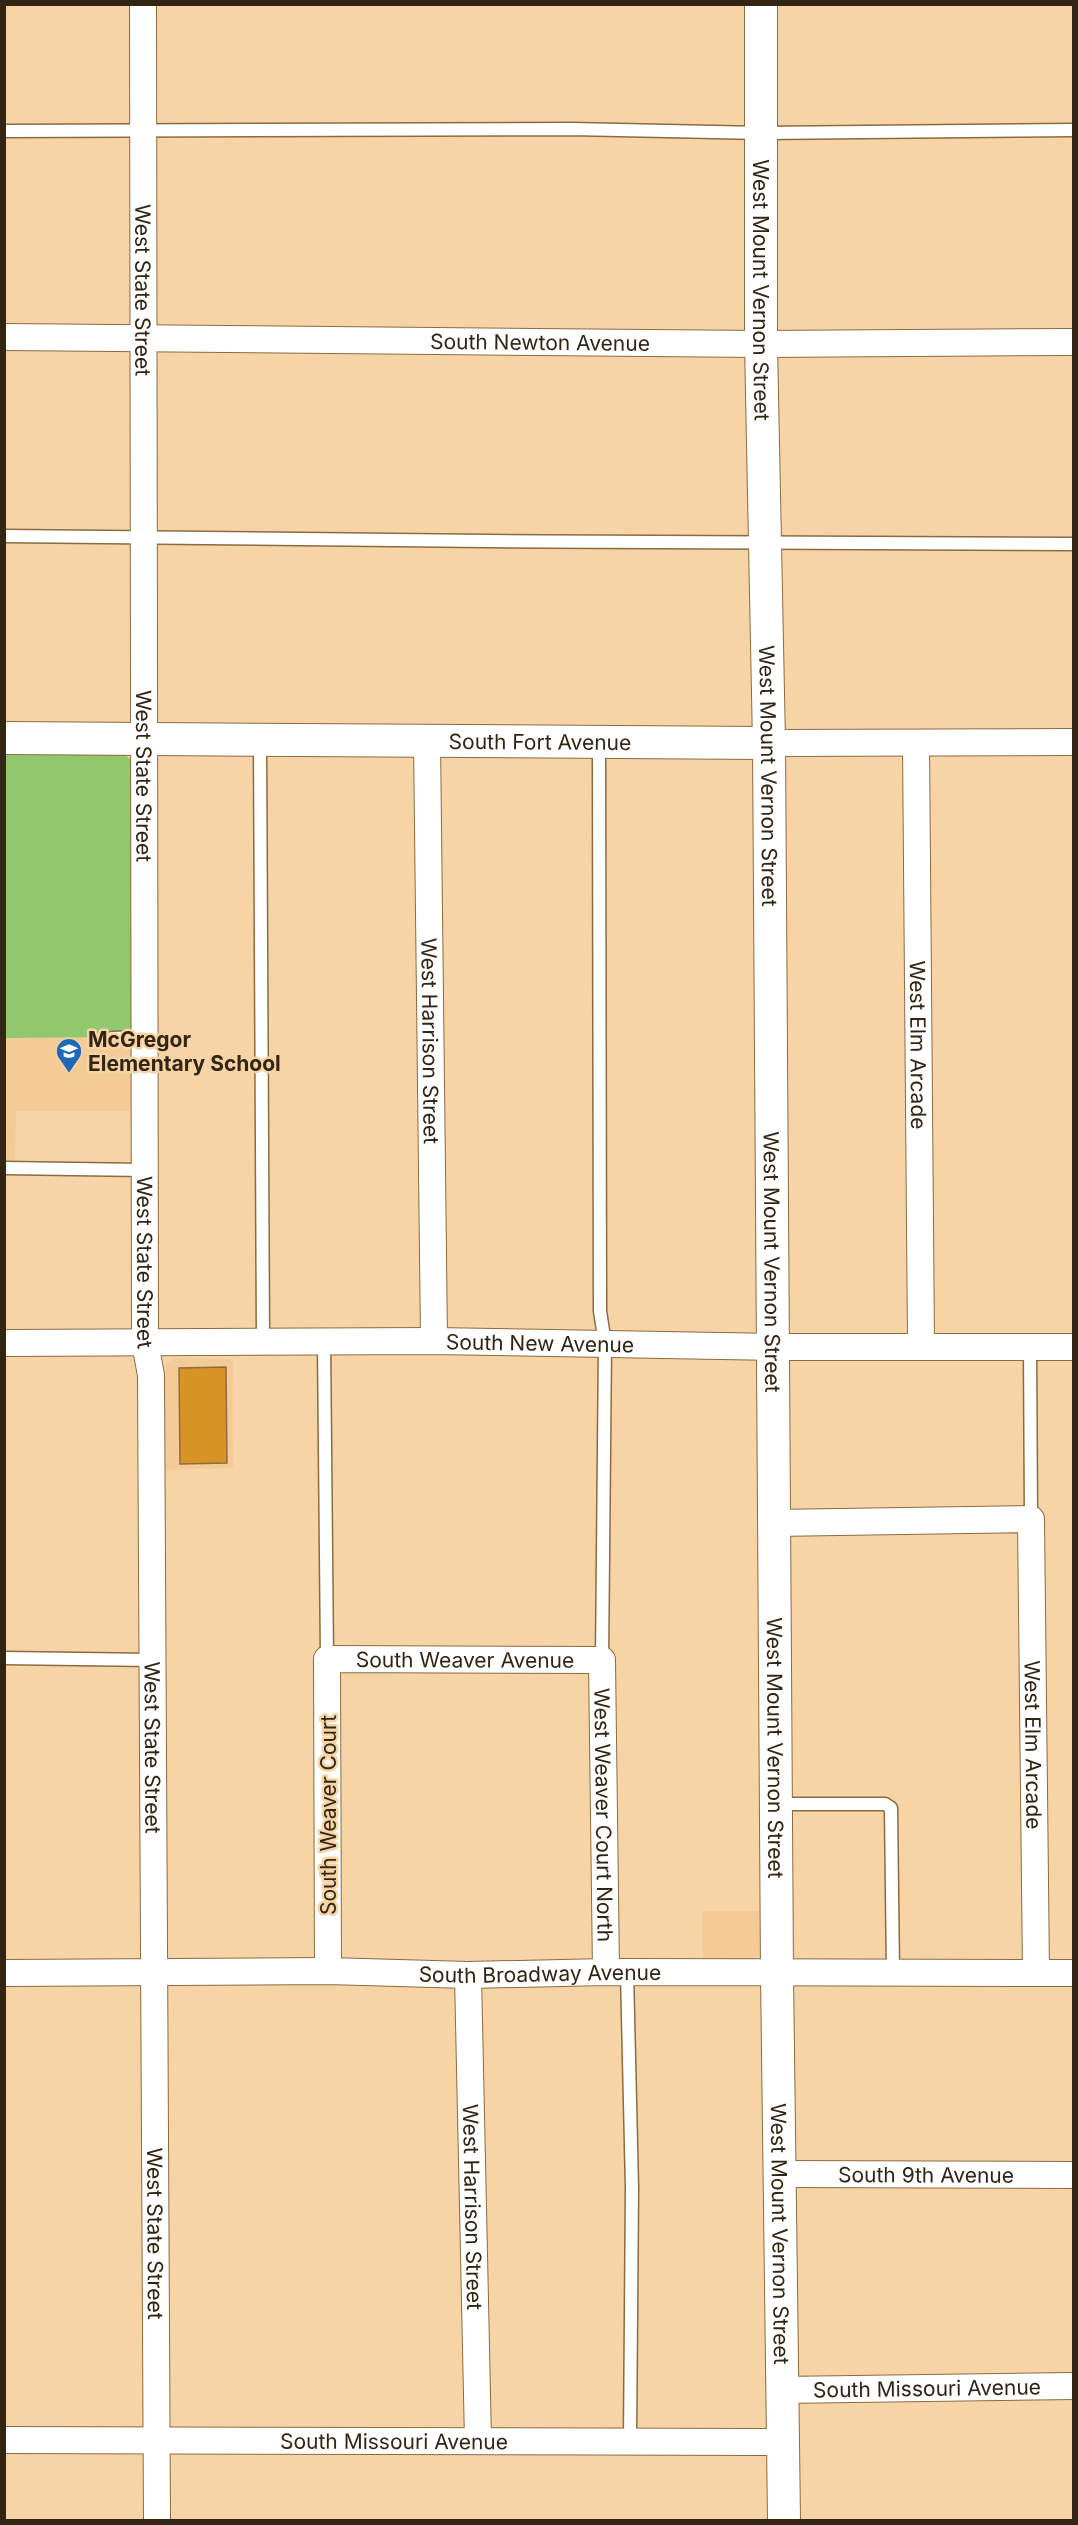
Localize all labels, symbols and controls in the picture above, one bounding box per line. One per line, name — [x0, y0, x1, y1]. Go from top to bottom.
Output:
street label: West Mount Vernon Street — [748, 159, 775, 421]
street label: West State Street — [131, 204, 156, 376]
street label: South Newton Avenue — [430, 328, 650, 355]
street label: West Mount Vernon Street — [755, 645, 783, 907]
street label: West State Street — [132, 690, 157, 862]
street label: South Fort Avenue — [449, 728, 631, 755]
street label: West Harrison Street — [417, 938, 444, 1144]
street label: West Elm Arcade — [905, 960, 932, 1130]
place label: McGregor Elementary School — [88, 1027, 281, 1076]
school or university icon: McGregor Elementary School — [54, 1036, 84, 1074]
street label: West Mount Vernon Street — [759, 1131, 786, 1393]
street label: West State Street — [132, 1176, 158, 1350]
street label: South New Avenue — [446, 1329, 634, 1357]
street label: West Mount Vernon Street — [762, 1617, 789, 1879]
street label: South Weaver Avenue — [356, 1647, 574, 1672]
street label: West Elm Arcade — [1020, 1660, 1047, 1830]
street label: West State Street — [140, 1661, 166, 1834]
street label: West Weaver Court North — [590, 1688, 618, 1942]
street label: South Weaver Court — [316, 1715, 341, 1915]
street label: South Broadway Avenue — [418, 1959, 661, 1988]
street label: West Mount Vernon Street — [766, 2103, 795, 2365]
street label: West Harrison Street — [458, 2104, 488, 2310]
street label: West State Street — [143, 2147, 168, 2320]
street label: South 9th Avenue — [838, 2162, 1014, 2187]
street label: South Missouri Avenue — [813, 2374, 1041, 2402]
street label: South Missouri Avenue — [280, 2428, 508, 2454]

